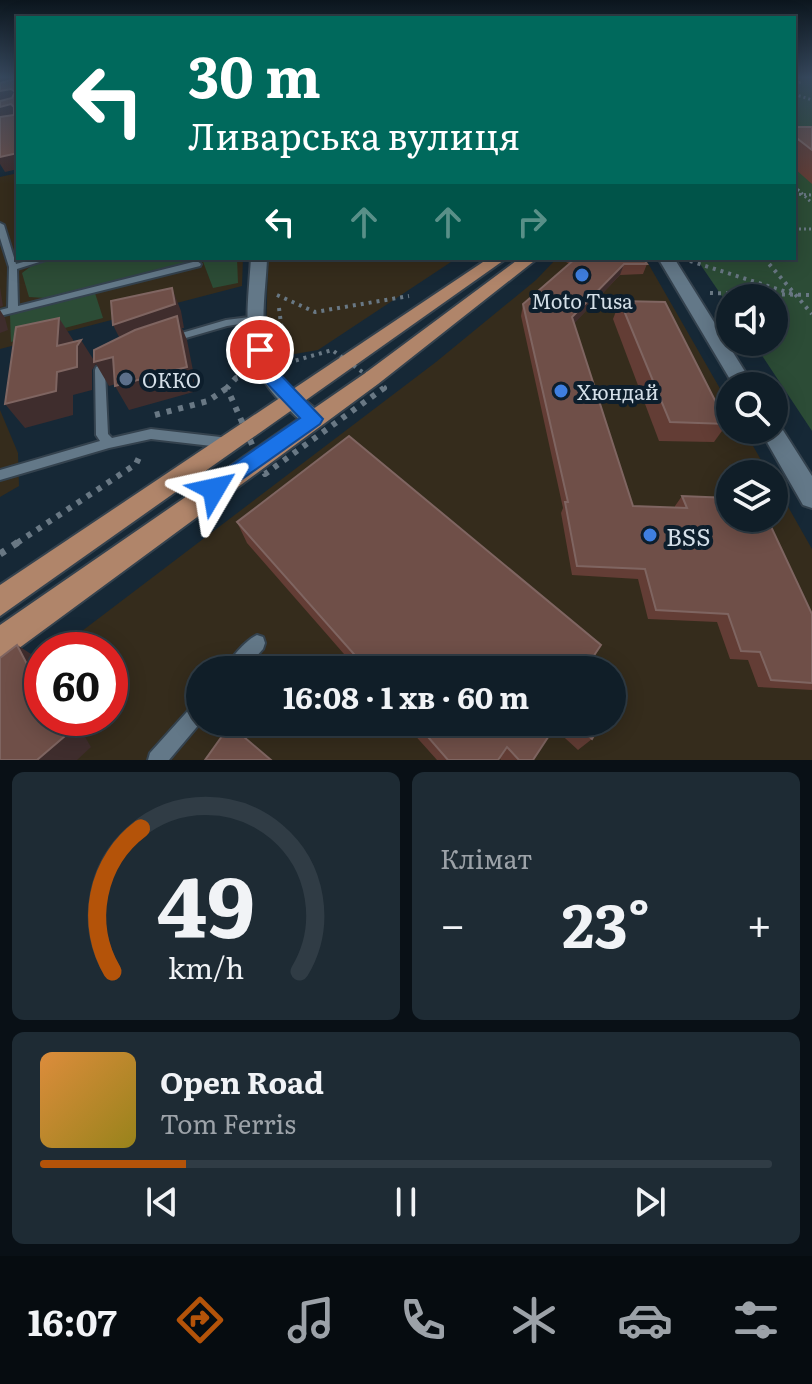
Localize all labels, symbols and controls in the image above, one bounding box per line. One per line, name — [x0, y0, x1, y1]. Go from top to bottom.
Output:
text: 30 m — [188, 32, 321, 115]
icon: left — [56, 48, 160, 152]
text: Ливарська вулиця — [188, 108, 520, 161]
icon: left — [258, 200, 302, 244]
icon: ahead — [342, 200, 386, 244]
icon: ahead — [426, 200, 470, 244]
icon: right — [510, 200, 554, 244]
marker: Moto Tusa — [573, 266, 591, 284]
map controls — [716, 284, 788, 532]
button: sound — [716, 284, 788, 356]
place label: Moto Tusa — [531, 285, 633, 315]
pin — [226, 316, 294, 384]
icon: arrive — [238, 328, 282, 372]
place label: ОККО — [142, 364, 201, 394]
marker: ОККО — [117, 370, 135, 388]
button: search — [716, 372, 788, 444]
place label: Хюндай — [577, 376, 659, 406]
marker: Хюндай — [552, 382, 570, 400]
position arrow — [172, 447, 256, 531]
button: layers — [716, 460, 788, 532]
place label: BSS — [666, 518, 711, 553]
marker: BSS — [641, 526, 659, 544]
speed limit sign: 60 — [24, 632, 128, 736]
text: 16:08 · 1 хв · 60 m — [283, 674, 529, 718]
text: Клімат — [440, 838, 532, 877]
text: 49 — [157, 840, 255, 964]
text: 23° — [562, 877, 650, 966]
text: − — [440, 889, 466, 955]
text: + — [746, 889, 772, 955]
text: km/h — [168, 945, 244, 988]
text: Open Road — [160, 1059, 324, 1103]
text: Tom Ferris — [160, 1103, 296, 1142]
icon: previous — [140, 1180, 184, 1224]
icon: pause — [384, 1180, 428, 1224]
icon: next — [628, 1180, 672, 1224]
icon: directions — [172, 1292, 228, 1348]
icon: music — [283, 1292, 339, 1348]
icon: phone — [395, 1292, 451, 1348]
icon: climate — [506, 1292, 562, 1348]
icon: car — [617, 1292, 673, 1348]
icon: filters — [728, 1292, 784, 1348]
text: 16:07 — [28, 1294, 117, 1347]

